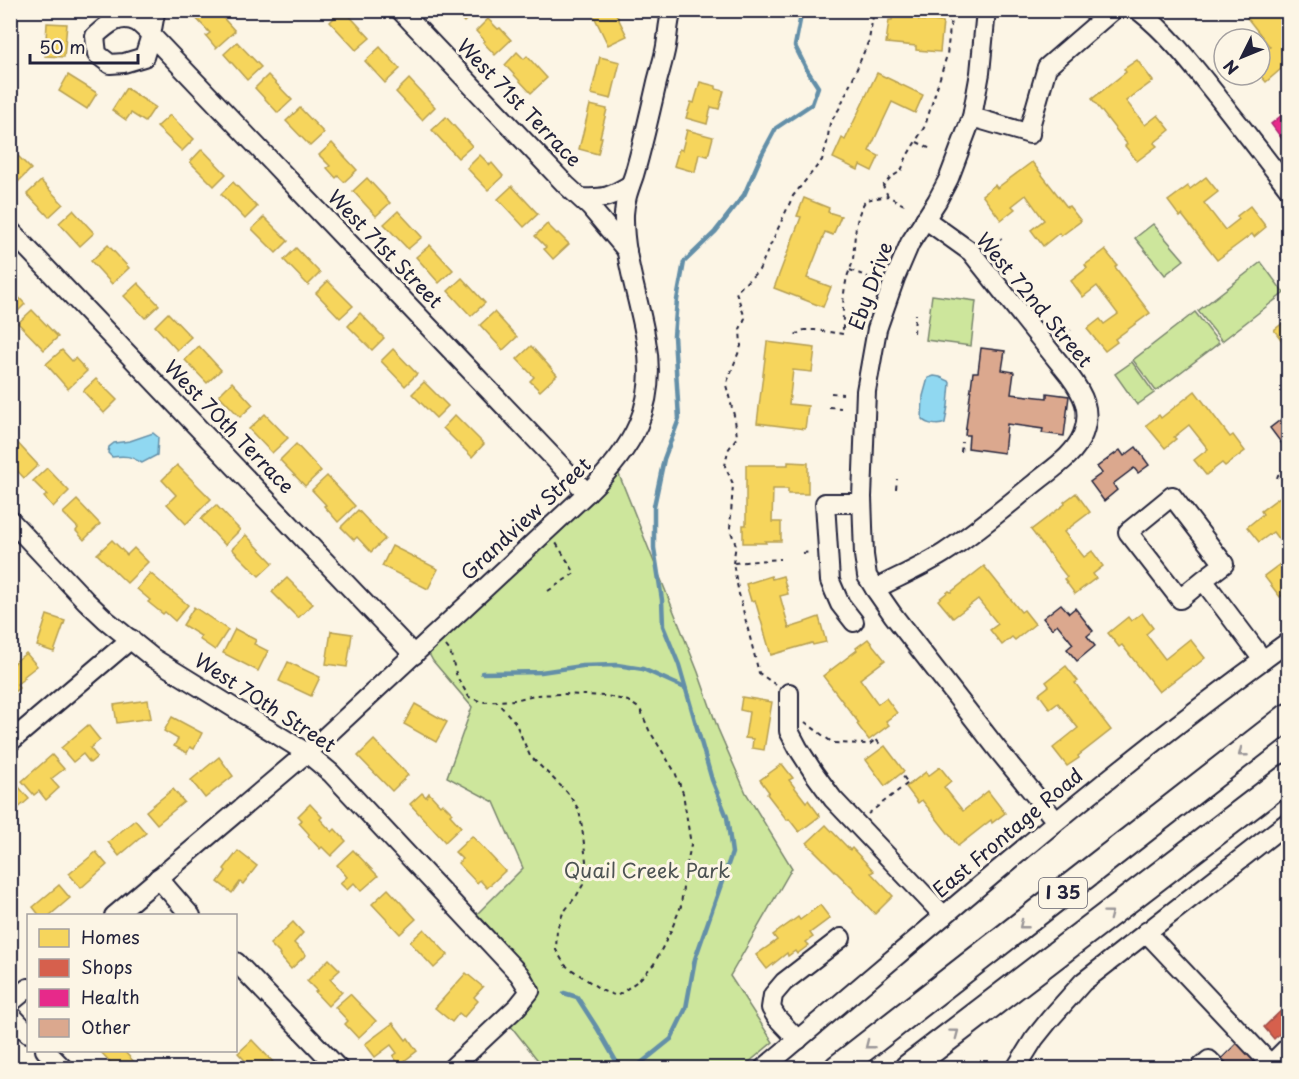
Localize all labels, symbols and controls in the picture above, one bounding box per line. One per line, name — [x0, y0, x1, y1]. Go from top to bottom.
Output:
scale bar — [30, 27, 138, 65]
north arrow — [1212, 27, 1272, 87]
street label: West 71st Terrace — [450, 31, 589, 173]
text: 50 m — [39, 33, 86, 60]
text: N — [1217, 55, 1243, 81]
street label: West 71st Street — [321, 182, 450, 314]
street label: West 72nd Street — [969, 226, 1100, 373]
street label: Eby Drive — [840, 237, 900, 334]
street label: West 70th Terrace — [158, 352, 302, 500]
street label: Grandview Street — [453, 450, 597, 587]
street label: West 70th Street — [189, 645, 342, 759]
one-way arrow — [1238, 746, 1249, 757]
street label: East Frontage Road — [926, 760, 1089, 904]
park label: Quail Creek Park — [564, 855, 730, 885]
road number: I 35 — [1039, 878, 1087, 908]
one-way arrow — [1103, 911, 1114, 922]
legend — [27, 914, 237, 1052]
one-way arrow — [1018, 918, 1029, 929]
text: Homes — [81, 923, 139, 950]
text: Shops — [81, 953, 132, 980]
text: Health — [81, 983, 140, 1010]
text: Other — [81, 1013, 131, 1040]
one-way arrow — [948, 1029, 959, 1040]
one-way arrow — [864, 1037, 875, 1048]

